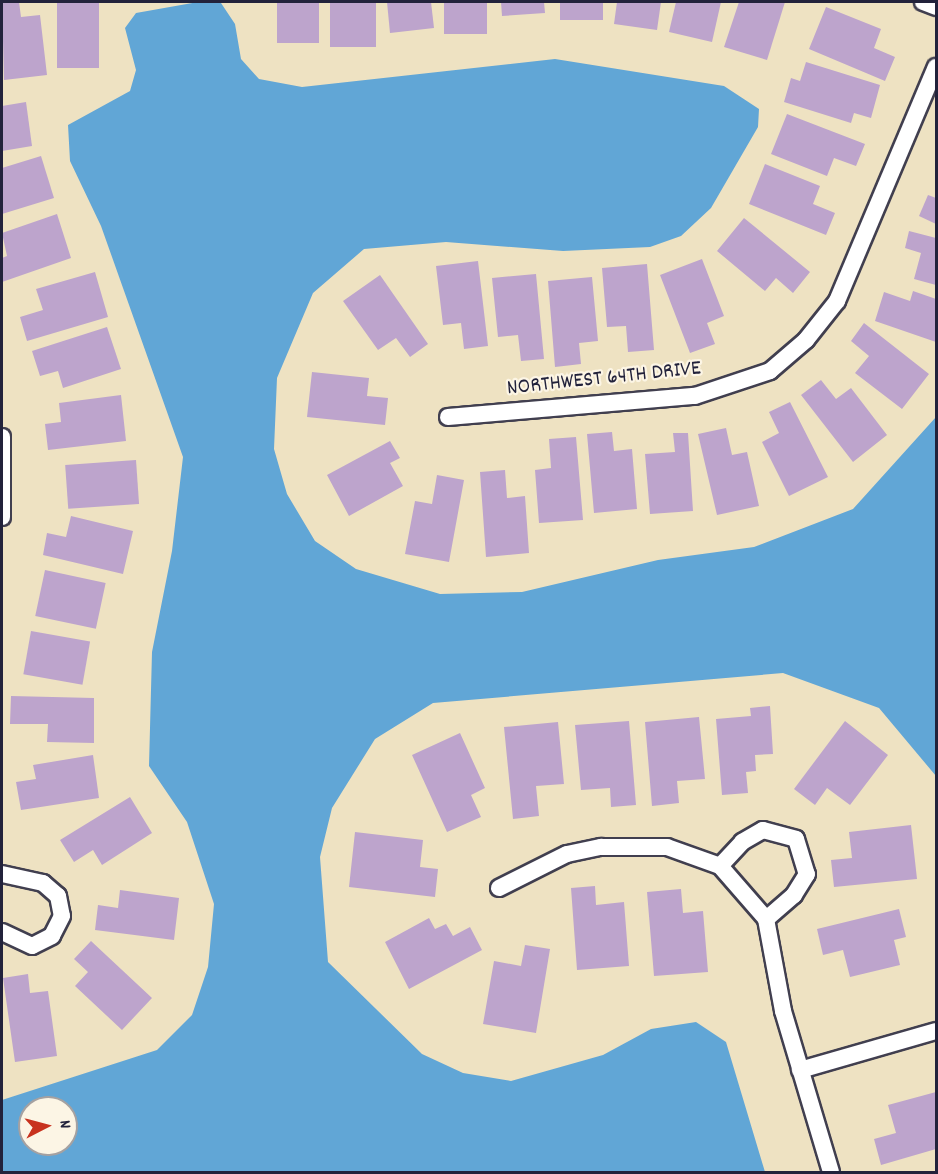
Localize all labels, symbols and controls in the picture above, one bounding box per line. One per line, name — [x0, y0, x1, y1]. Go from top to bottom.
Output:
street label: NORTHWEST 64TH DRIVE — [506, 356, 702, 402]
north arrow — [18, 1096, 78, 1156]
text: N — [53, 1119, 76, 1129]

